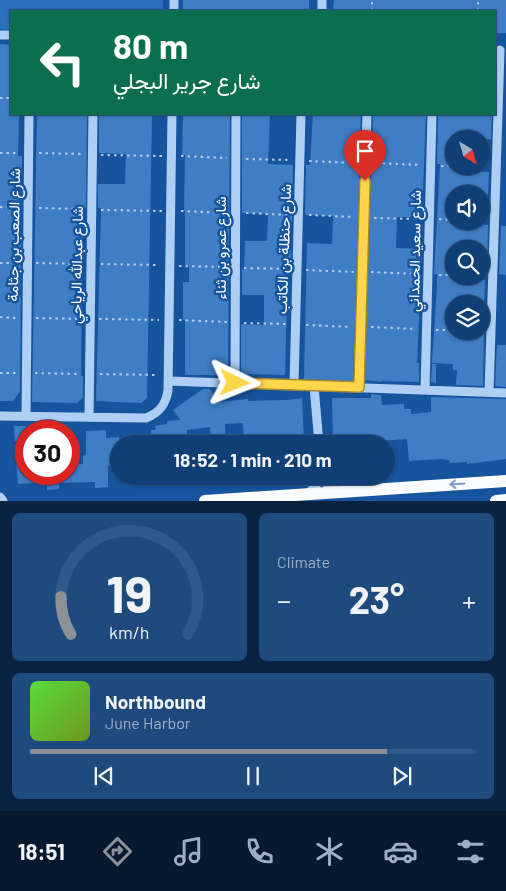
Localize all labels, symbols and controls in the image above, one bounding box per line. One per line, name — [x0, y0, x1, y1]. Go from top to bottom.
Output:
text: 80 m — [113, 24, 188, 66]
icon: left — [30, 30, 95, 95]
text: شارع جرير البجلي — [113, 67, 261, 93]
pin — [344, 130, 386, 181]
north arrow — [445, 130, 490, 175]
map controls — [445, 130, 490, 340]
icon: arrive — [351, 137, 379, 165]
street label: شارع الصعب بن جثامة — [3, 168, 26, 302]
street label: شارع حنظلة بن الكاتب — [272, 183, 297, 314]
button: sound — [445, 185, 490, 230]
street label: شارع سعيد الحمداني — [404, 190, 429, 312]
street label: شارع عمرو بن ثناء — [211, 196, 232, 300]
street label: شارع عبدالله الرياحي — [66, 206, 91, 324]
button: search — [445, 240, 490, 285]
button: layers — [445, 295, 490, 340]
position arrow — [208, 356, 260, 408]
speed limit sign: 30 — [15, 420, 80, 485]
text: 18:52 · 1 min · 210 m — [173, 448, 332, 471]
one-way arrow — [450, 480, 466, 489]
text: Climate — [277, 552, 330, 571]
text: 19 — [106, 561, 153, 623]
text: 23° — [349, 576, 404, 622]
text: − — [277, 583, 291, 617]
text: + — [462, 583, 476, 617]
text: km/h — [109, 621, 150, 643]
text: Northbound — [105, 690, 206, 713]
text: June Harbor — [105, 713, 191, 732]
icon: previous — [90, 762, 118, 790]
icon: pause — [239, 762, 267, 790]
icon: next — [388, 762, 416, 790]
icon: directions — [100, 834, 135, 869]
icon: music — [171, 834, 206, 869]
icon: phone — [242, 834, 277, 869]
icon: climate — [312, 834, 347, 869]
icon: car — [383, 834, 418, 869]
icon: filters — [453, 834, 488, 869]
text: 18:51 — [18, 838, 65, 864]

